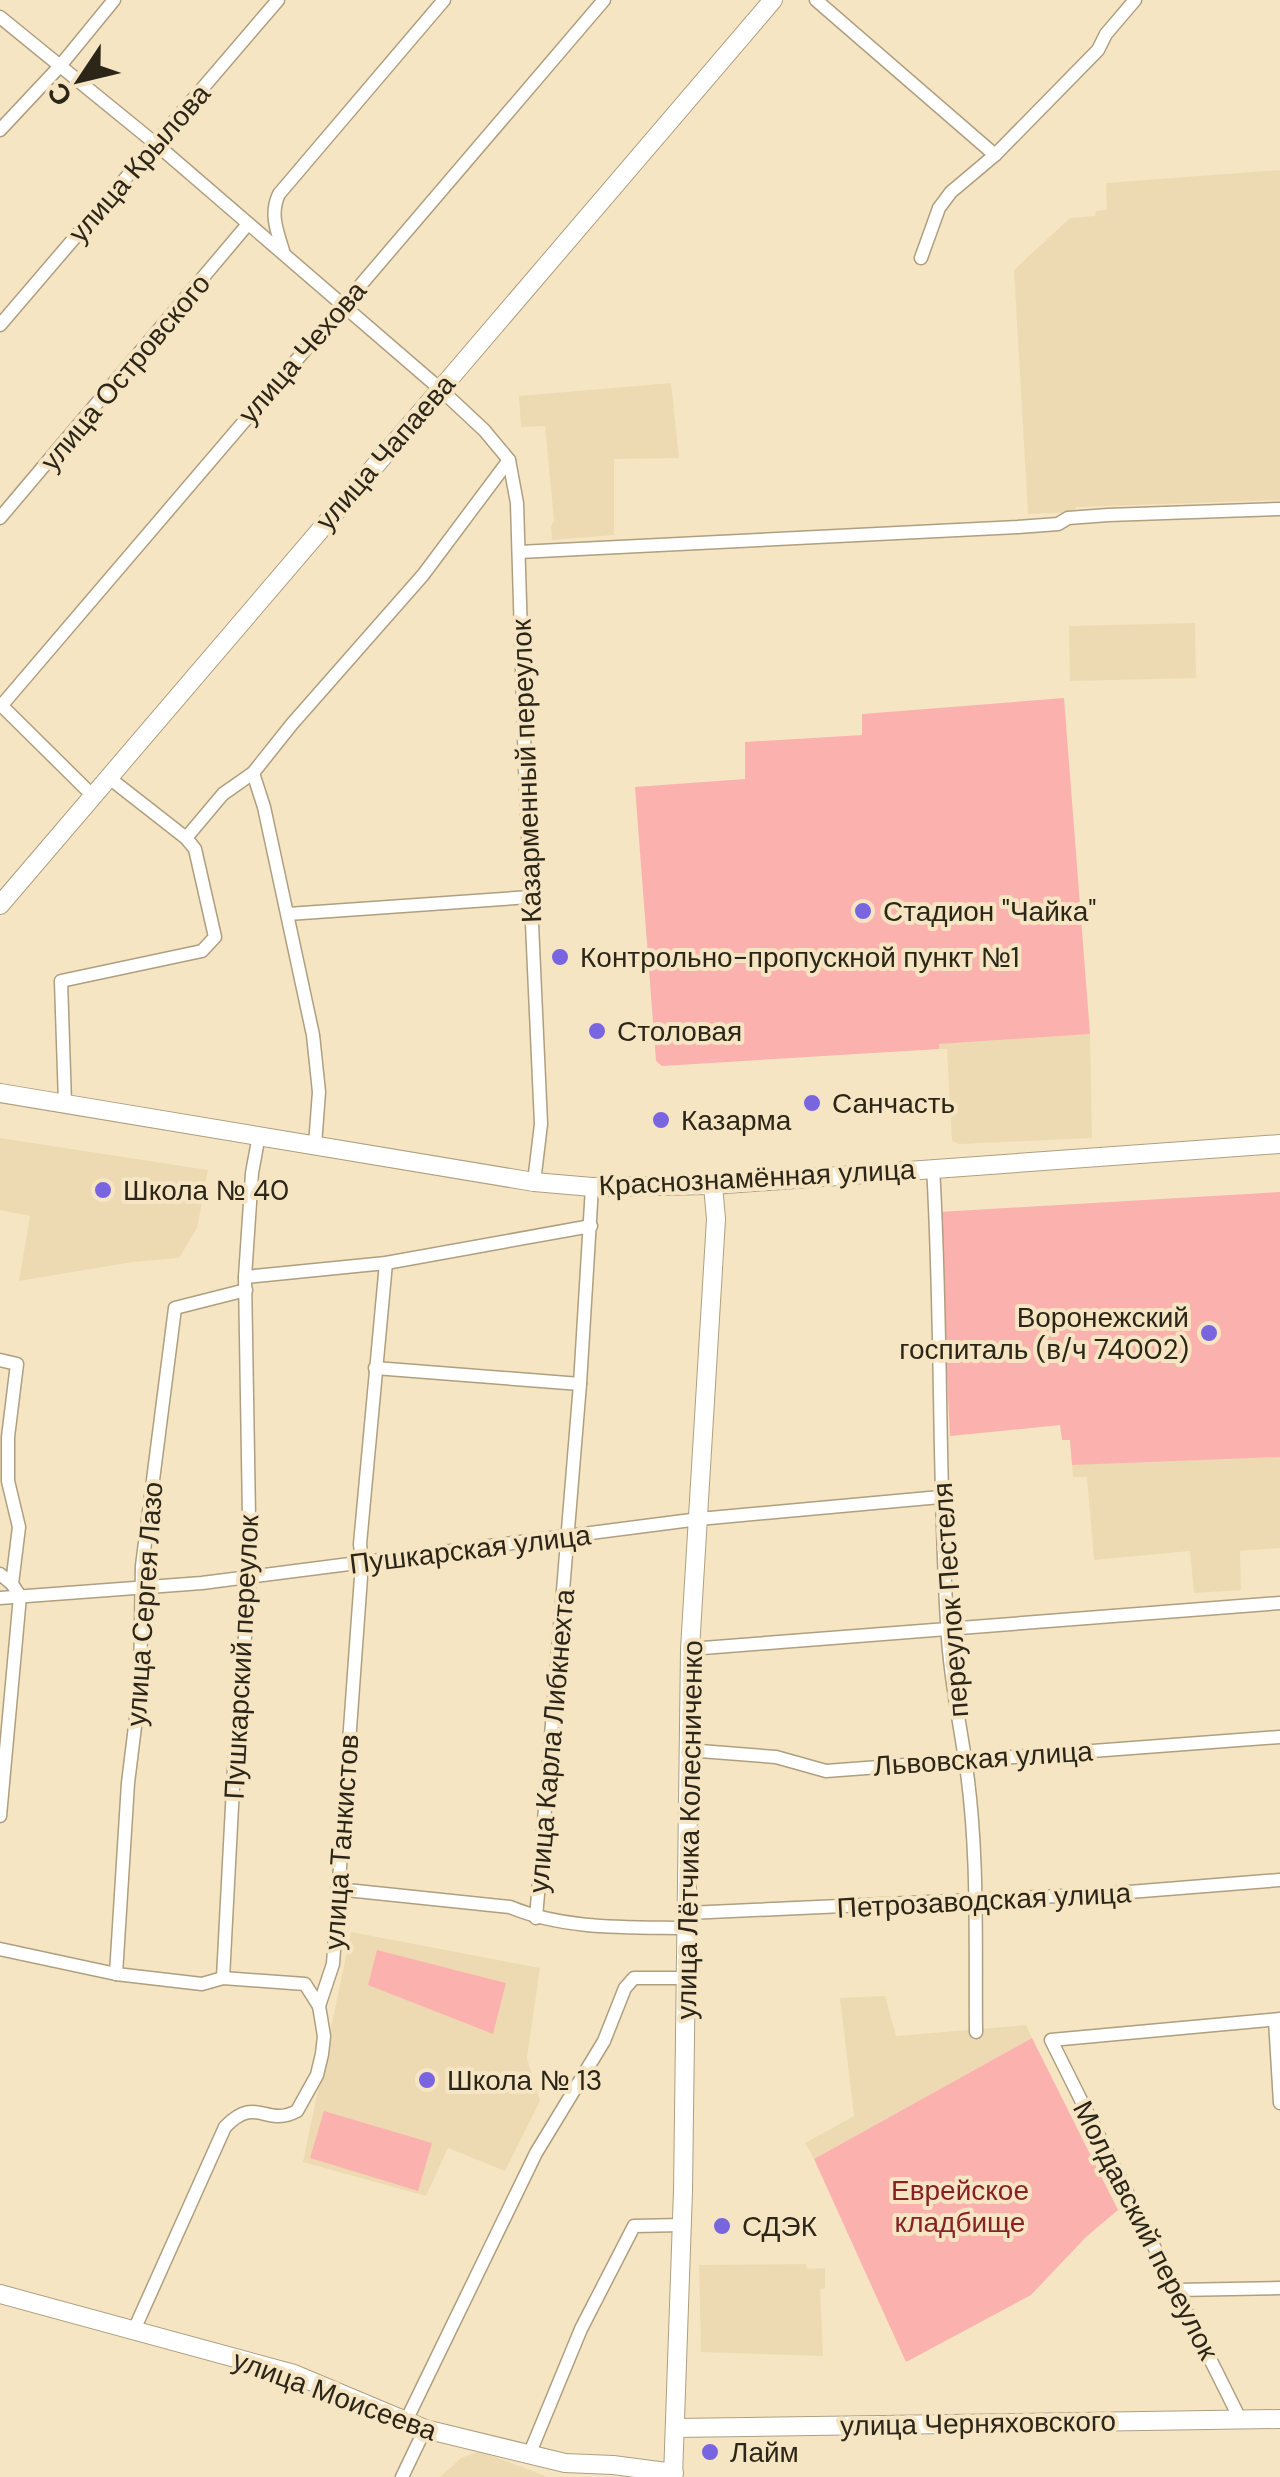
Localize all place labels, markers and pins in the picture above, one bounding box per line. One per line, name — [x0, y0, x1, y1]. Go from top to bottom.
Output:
place label: Стадион "Чайка" — [883, 893, 1096, 930]
marker: Стадион "Чайка" — [852, 900, 874, 922]
place label: Контрольно-пропускной пункт №1 — [580, 939, 1020, 976]
marker: Контрольно-пропускной пункт №1 — [549, 946, 571, 968]
place label: Столовая — [617, 1013, 742, 1050]
marker: Столовая — [586, 1020, 608, 1042]
place label: Санчасть — [832, 1085, 955, 1122]
marker: Санчасть — [801, 1092, 823, 1114]
place label: Казарма — [681, 1102, 792, 1139]
marker: Казарма — [650, 1109, 672, 1131]
place label: Школа № 40 — [123, 1172, 289, 1209]
marker: Школа № 40 — [92, 1179, 114, 1201]
place label: Воронежский госпиталь (в/ч 74002) — [899, 1299, 1189, 1368]
marker: Воронежский госпиталь (в/ч 74002) — [1198, 1322, 1220, 1344]
place label: Школа № 13 — [447, 2062, 602, 2099]
marker: Школа № 13 — [416, 2069, 438, 2091]
place label: СДЭК — [742, 2208, 818, 2245]
marker: СДЭК — [711, 2215, 733, 2237]
place label: Лайм — [730, 2434, 799, 2471]
marker: Лайм — [699, 2441, 721, 2463]

